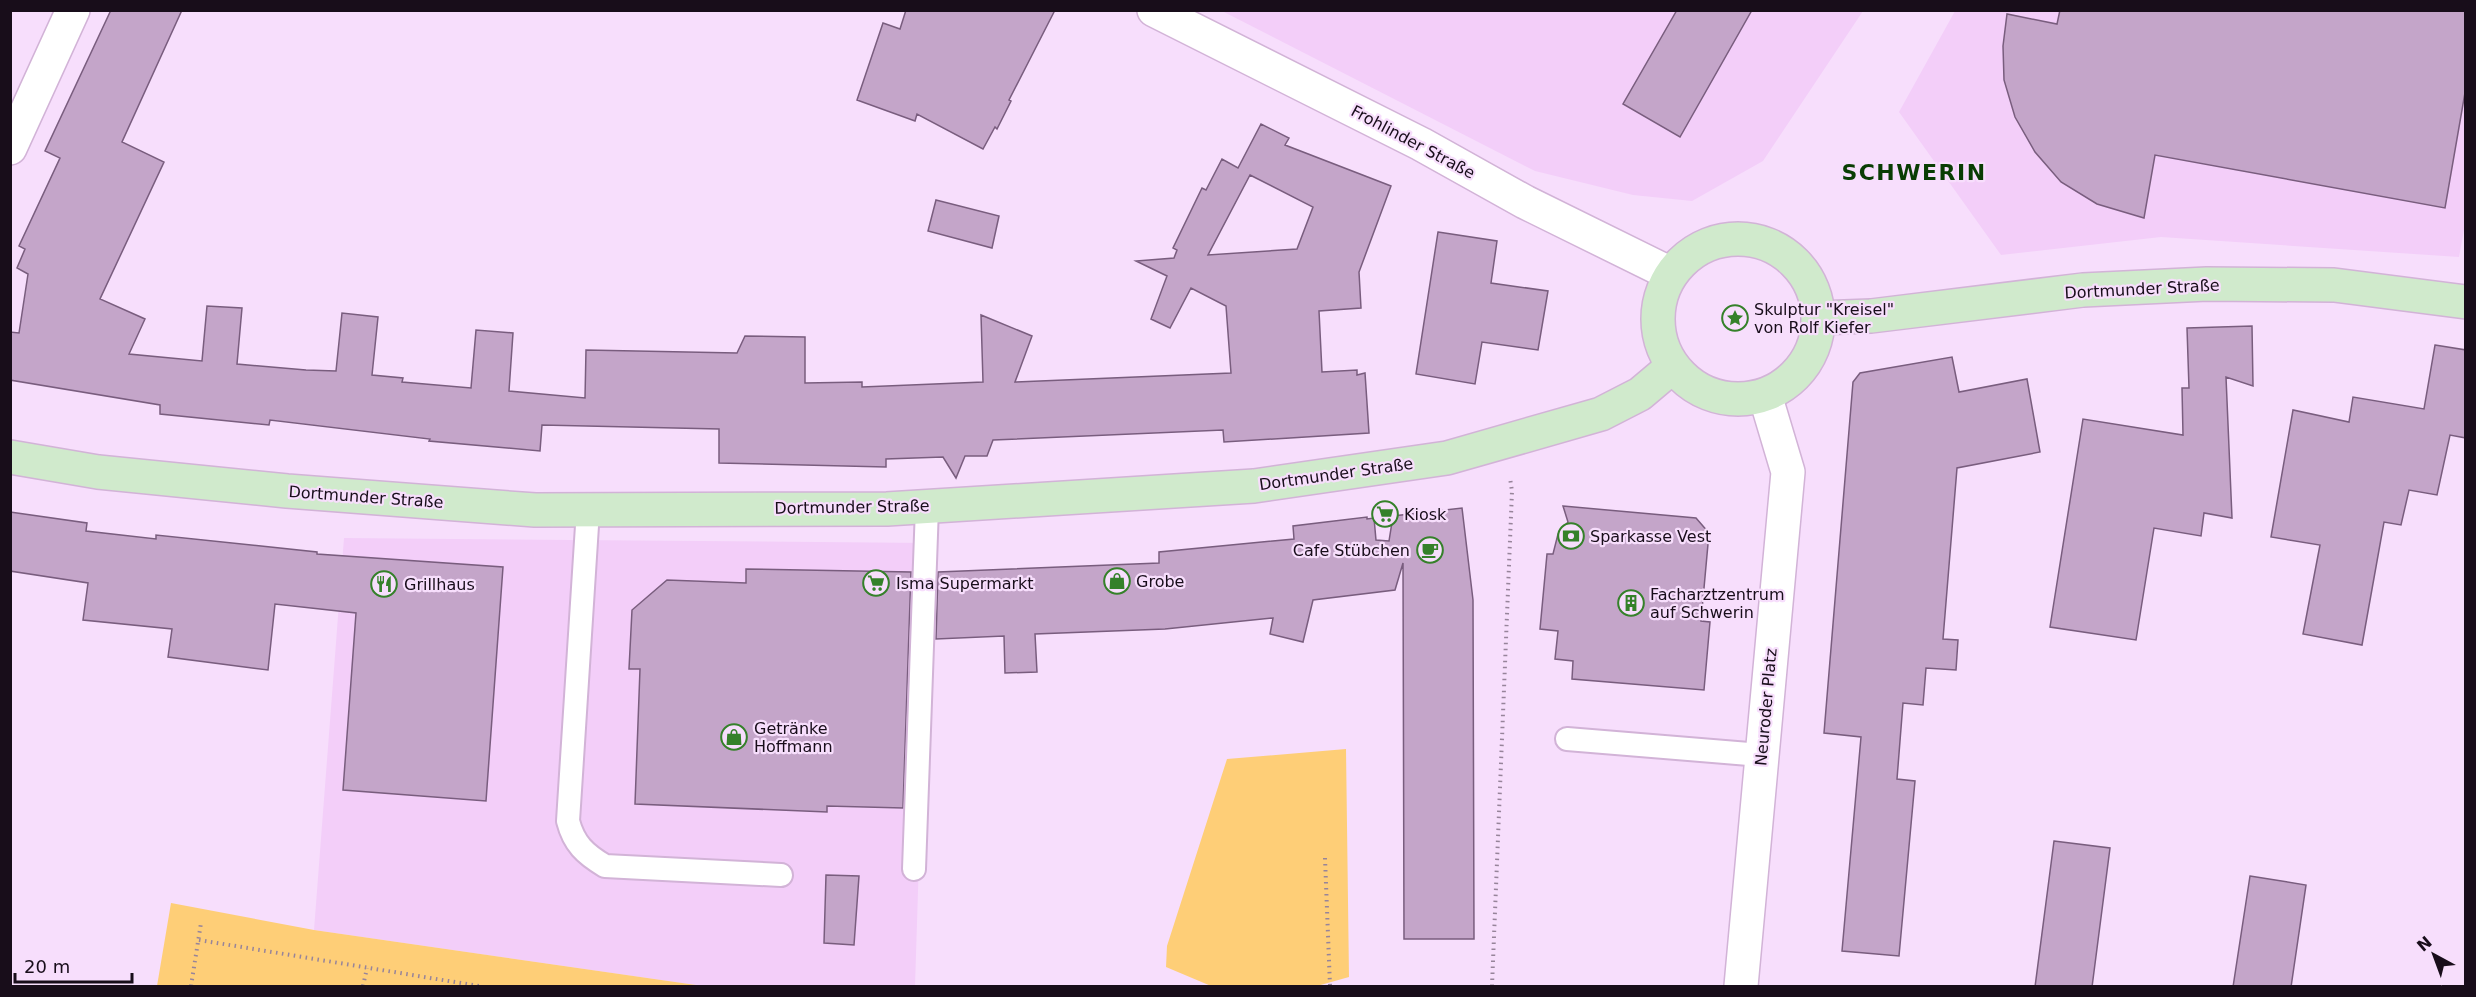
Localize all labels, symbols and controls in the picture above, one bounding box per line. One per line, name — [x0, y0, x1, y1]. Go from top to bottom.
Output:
street label: Frohlinder Straße — [1348, 101, 1478, 183]
district label: SCHWERIN — [1841, 160, 1987, 185]
street label: Dortmunder Straße — [2064, 275, 2220, 303]
place label: Skulptur "Kreisel" von Rolf Kiefer — [1754, 300, 1894, 337]
place icon: Skulptur "Kreisel" von Rolf Kiefer — [1720, 303, 1750, 333]
street label: Dortmunder Straße — [1258, 454, 1414, 494]
street label: Dortmunder Straße — [288, 482, 444, 512]
street label: Dortmunder Straße — [774, 496, 930, 518]
supermarket icon: Kiosk — [1370, 499, 1400, 529]
place label: Kiosk — [1404, 505, 1447, 524]
bank icon: Sparkasse Vest — [1556, 521, 1586, 551]
place label: Sparkasse Vest — [1590, 527, 1711, 546]
cafe icon: Cafe Stübchen — [1415, 535, 1445, 565]
place label: Cafe Stübchen — [1293, 541, 1410, 560]
shop icon: Grobe — [1102, 566, 1132, 596]
supermarket icon: Isma Supermarkt — [861, 568, 891, 598]
restaurant icon: Grillhaus — [369, 569, 399, 599]
place label: Grobe — [1136, 572, 1184, 591]
place label: Isma Supermarkt — [896, 574, 1034, 593]
place label: Grillhaus — [404, 575, 475, 594]
place label: Facharztzentrum auf Schwerin — [1650, 585, 1785, 622]
building icon: Facharztzentrum auf Schwerin — [1616, 588, 1646, 618]
street label: Neuroder Platz — [1751, 647, 1781, 767]
place label: Getränke Hoffmann — [754, 719, 833, 756]
shop icon: Getränke Hoffmann — [719, 722, 749, 752]
north arrow — [2404, 925, 2464, 985]
text: N — [2413, 932, 2436, 956]
scale bar — [15, 946, 132, 984]
text: 20 m — [24, 956, 70, 977]

